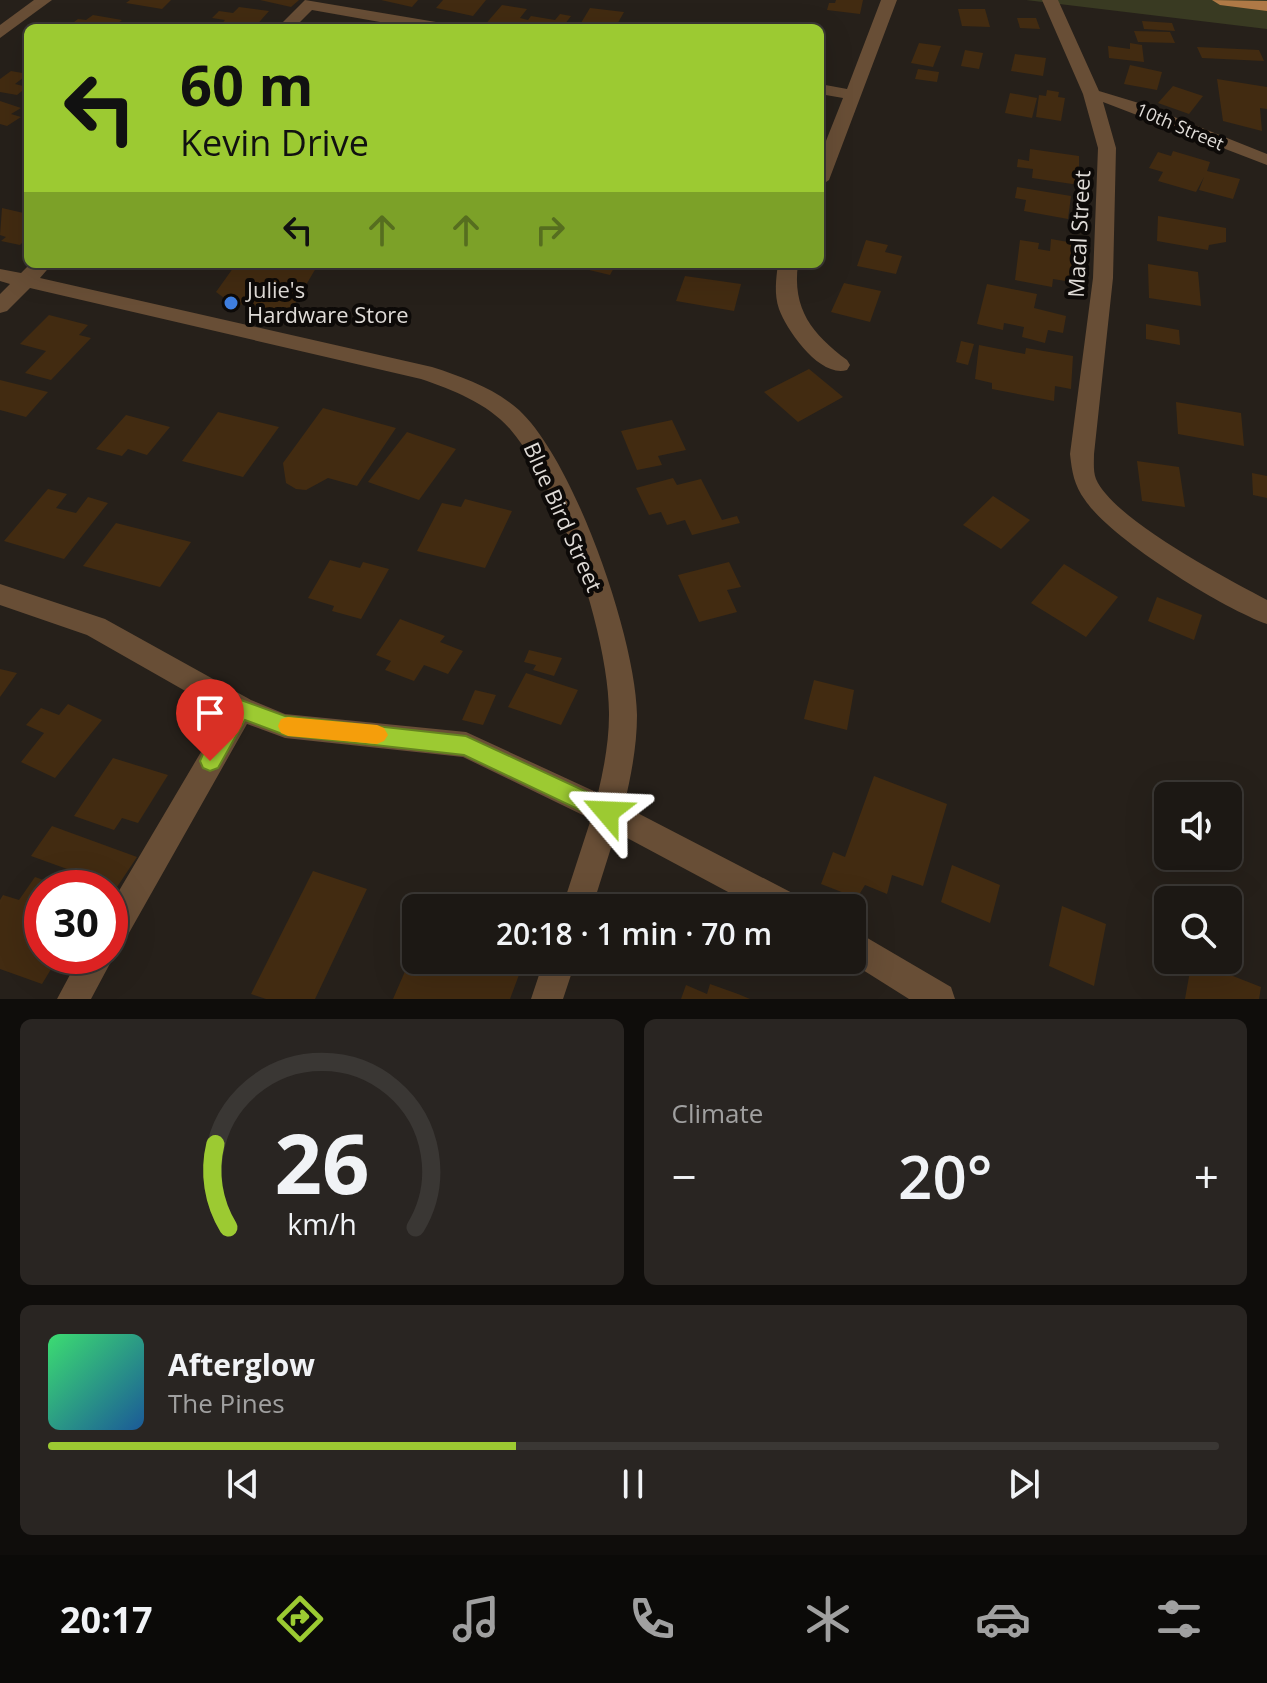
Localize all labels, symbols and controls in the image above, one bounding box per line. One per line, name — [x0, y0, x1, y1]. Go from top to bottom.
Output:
text: 60 m — [180, 46, 314, 122]
icon: left — [48, 56, 152, 160]
street label: 10th Street — [1133, 97, 1228, 155]
text: Kevin Drive — [180, 118, 369, 167]
street label: Macal Street — [1060, 169, 1096, 298]
icon: left — [276, 208, 320, 252]
icon: ahead — [360, 208, 404, 252]
icon: ahead — [444, 208, 488, 252]
icon: right — [528, 208, 572, 252]
place label: Julie's Hardware Store — [245, 274, 409, 329]
marker: Julie's Hardware Store — [222, 294, 240, 312]
street label: Blue Bird Street — [518, 437, 610, 596]
pin — [176, 679, 244, 761]
icon: arrive — [188, 691, 232, 735]
position arrow — [565, 770, 649, 854]
map controls — [1154, 782, 1242, 974]
button: sound — [1154, 782, 1242, 870]
speed limit sign: 30 — [24, 870, 128, 974]
button: search — [1154, 886, 1242, 974]
text: 20:18 · 1 min · 70 m — [496, 913, 772, 954]
text: Climate — [672, 1095, 763, 1131]
text: 26 — [274, 1105, 369, 1218]
text: 20° — [898, 1135, 992, 1217]
text: − — [672, 1146, 697, 1206]
text: + — [1194, 1146, 1219, 1206]
text: km/h — [287, 1204, 356, 1243]
text: Afterglow — [168, 1344, 315, 1385]
text: The Pines — [168, 1385, 285, 1421]
icon: previous — [221, 1462, 265, 1506]
icon: pause — [611, 1462, 655, 1506]
icon: next — [1002, 1462, 1046, 1506]
icon: directions — [272, 1591, 328, 1647]
icon: music — [448, 1591, 504, 1647]
icon: phone — [624, 1591, 680, 1647]
icon: climate — [800, 1591, 856, 1647]
icon: car — [975, 1591, 1031, 1647]
icon: filters — [1151, 1591, 1207, 1647]
text: 20:17 — [60, 1595, 152, 1644]

